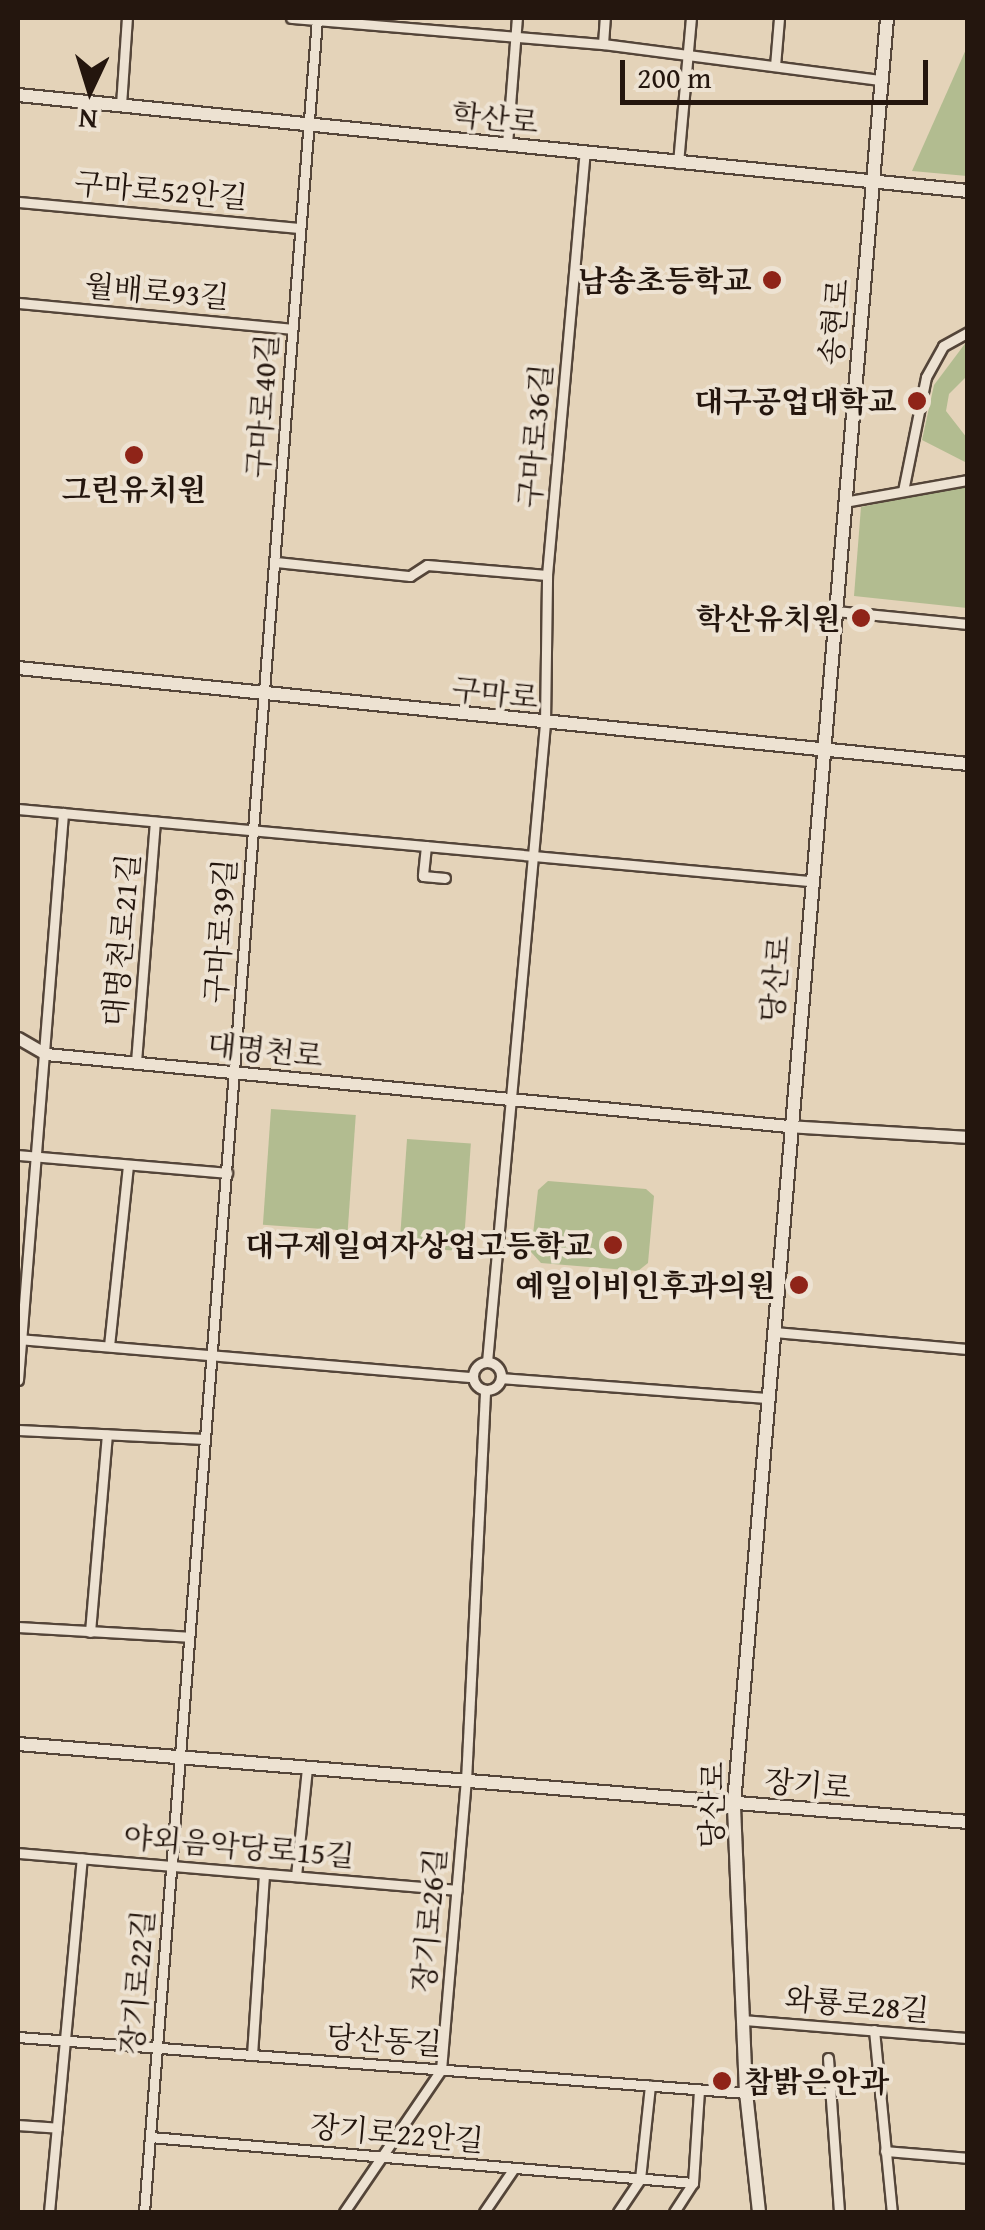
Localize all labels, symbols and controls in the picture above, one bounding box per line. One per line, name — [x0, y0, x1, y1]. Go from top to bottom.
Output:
north arrow — [40, 40, 140, 140]
scale bar — [625, 40, 932, 102]
text: 200 m — [637, 55, 711, 99]
street label: 학산로 — [450, 96, 540, 140]
text: N — [77, 99, 99, 142]
street label: 구마로52안길 — [73, 164, 249, 216]
place label: 남송초등학교 — [578, 262, 752, 298]
street label: 월배로93길 — [83, 267, 231, 315]
marker: 남송초등학교 — [761, 269, 783, 291]
street label: 송현로 — [812, 277, 856, 367]
street label: 구마로40길 — [239, 333, 285, 479]
street label: 구마로36길 — [511, 362, 559, 510]
place label: 대구공업대학교 — [694, 383, 897, 419]
marker: 대구공업대학교 — [906, 390, 928, 412]
marker: 그린유치원 — [123, 444, 145, 466]
place label: 그린유치원 — [62, 471, 206, 507]
place label: 학산유치원 — [696, 600, 841, 636]
marker: 학산유치원 — [850, 607, 872, 629]
street label: 구마로 — [450, 671, 540, 715]
street label: 대명천로21길 — [95, 852, 147, 1028]
street label: 구마로39길 — [197, 858, 243, 1004]
street label: 당산로 — [753, 934, 797, 1024]
street label: 대명천로 — [205, 1026, 325, 1074]
place label: 대구제일여자상업고등학교 — [245, 1227, 593, 1263]
marker: 대구제일여자상업고등학교 — [602, 1234, 624, 1256]
place label: 예일이비인후과의원 — [515, 1267, 776, 1303]
marker: 예일이비인후과의원 — [786, 1272, 812, 1298]
street label: 당산로 — [693, 1761, 731, 1849]
street label: 장기로 — [763, 1762, 853, 1806]
street label: 야외음악당로15길 — [122, 1818, 356, 1874]
street label: 장기로26길 — [405, 1846, 453, 1994]
street label: 장기로22길 — [113, 1908, 161, 2056]
street label: 와룡로28길 — [783, 1980, 931, 2028]
street label: 당산동길 — [325, 2018, 443, 2062]
place label: 참밝은안과 — [744, 2063, 889, 2099]
marker: 참밝은안과 — [709, 2068, 735, 2094]
street label: 장기로22안길 — [309, 2107, 485, 2159]

